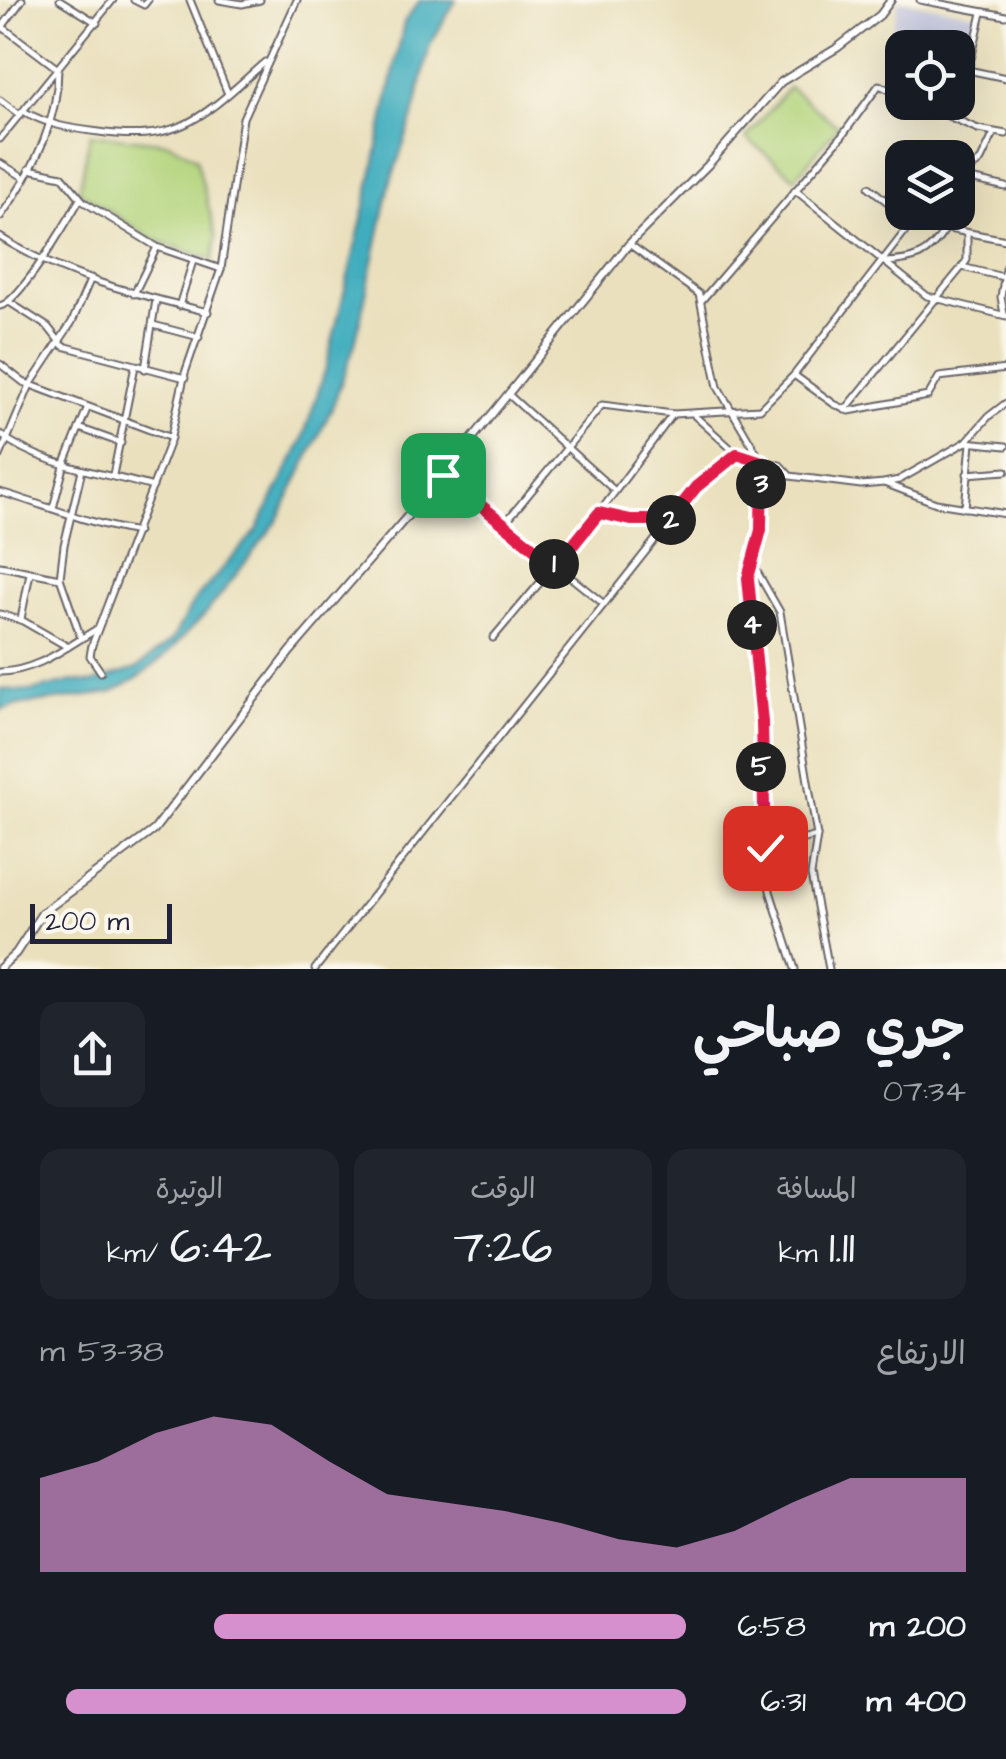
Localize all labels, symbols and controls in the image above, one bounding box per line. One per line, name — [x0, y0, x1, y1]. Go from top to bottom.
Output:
map controls — [885, 30, 975, 230]
button: locate — [885, 30, 975, 120]
button: layers — [885, 140, 975, 230]
pin — [401, 433, 486, 518]
icon: arrive — [416, 448, 471, 503]
pin: 3 — [736, 459, 786, 509]
text: 3 — [754, 464, 768, 503]
pin: 2 — [646, 495, 696, 545]
text: 2 — [663, 500, 679, 539]
pin: 1 — [529, 539, 579, 589]
text: 1 — [552, 544, 556, 583]
pin: 4 — [727, 600, 777, 650]
text: 4 — [742, 605, 762, 644]
pin: 5 — [736, 742, 786, 792]
text: 5 — [751, 747, 771, 786]
pin — [723, 806, 808, 891]
icon: check — [738, 821, 793, 876]
scale bar — [30, 899, 172, 944]
text: 200 m — [45, 902, 129, 941]
text: جري صباحي — [693, 993, 966, 1069]
button: share — [40, 1002, 145, 1107]
text: 07:34 — [883, 1069, 966, 1114]
text: الوتيرة — [156, 1170, 223, 1209]
text: الوقت — [470, 1170, 536, 1209]
text: المسافة — [777, 1170, 857, 1209]
text: 6:42 — [170, 1213, 272, 1282]
text: 7:26 — [453, 1213, 553, 1282]
text: 1.11 — [829, 1213, 855, 1282]
text: /km — [107, 1234, 170, 1273]
text: km — [778, 1234, 829, 1273]
text: 38–53 m — [40, 1329, 164, 1374]
text: الارتفاع — [876, 1332, 966, 1377]
text: 6:58 — [737, 1604, 806, 1649]
text: 200 m — [870, 1604, 966, 1649]
text: 6:31 — [760, 1679, 806, 1724]
text: 400 m — [866, 1679, 966, 1724]

